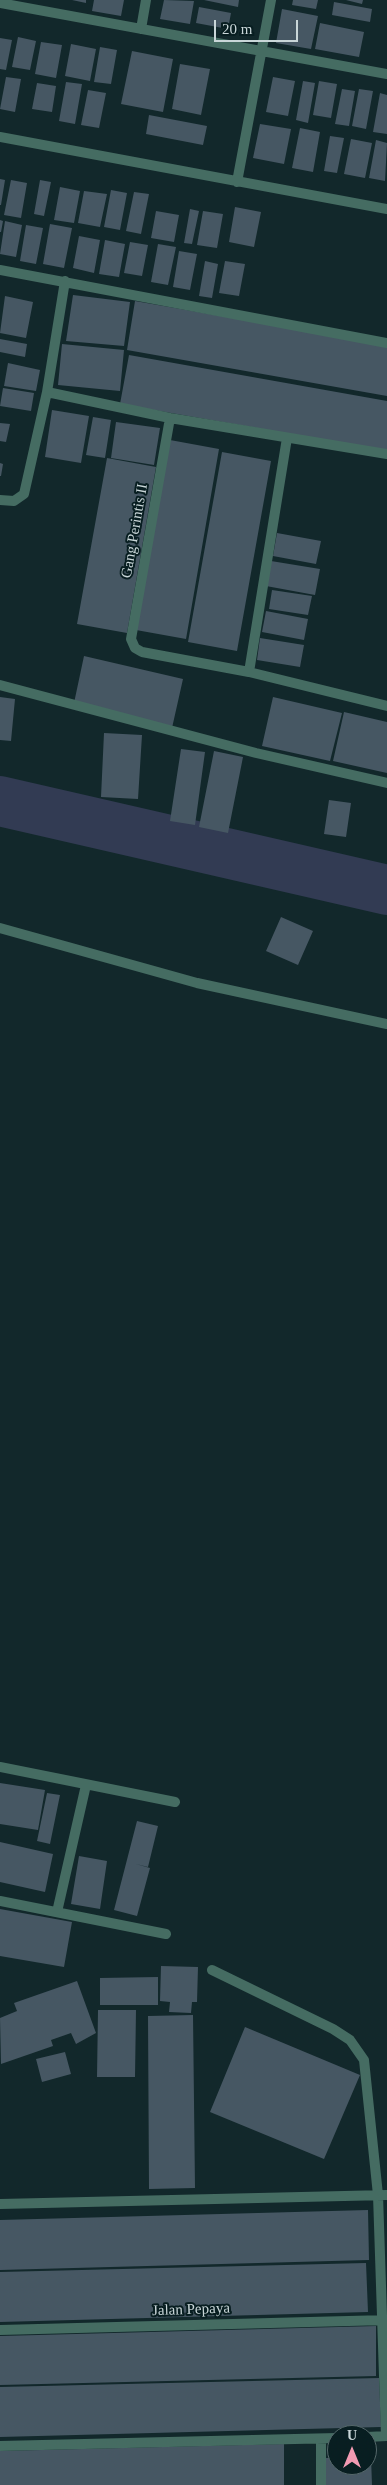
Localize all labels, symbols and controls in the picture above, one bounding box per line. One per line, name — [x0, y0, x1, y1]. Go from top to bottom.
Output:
scale bar — [217, 10, 301, 42]
text: 20 m — [222, 21, 252, 37]
street label: Gang Perintis II — [118, 482, 152, 580]
street label: Jalan Pepaya — [152, 2300, 230, 2320]
north arrow — [327, 2425, 377, 2475]
text: U — [347, 2428, 357, 2443]

